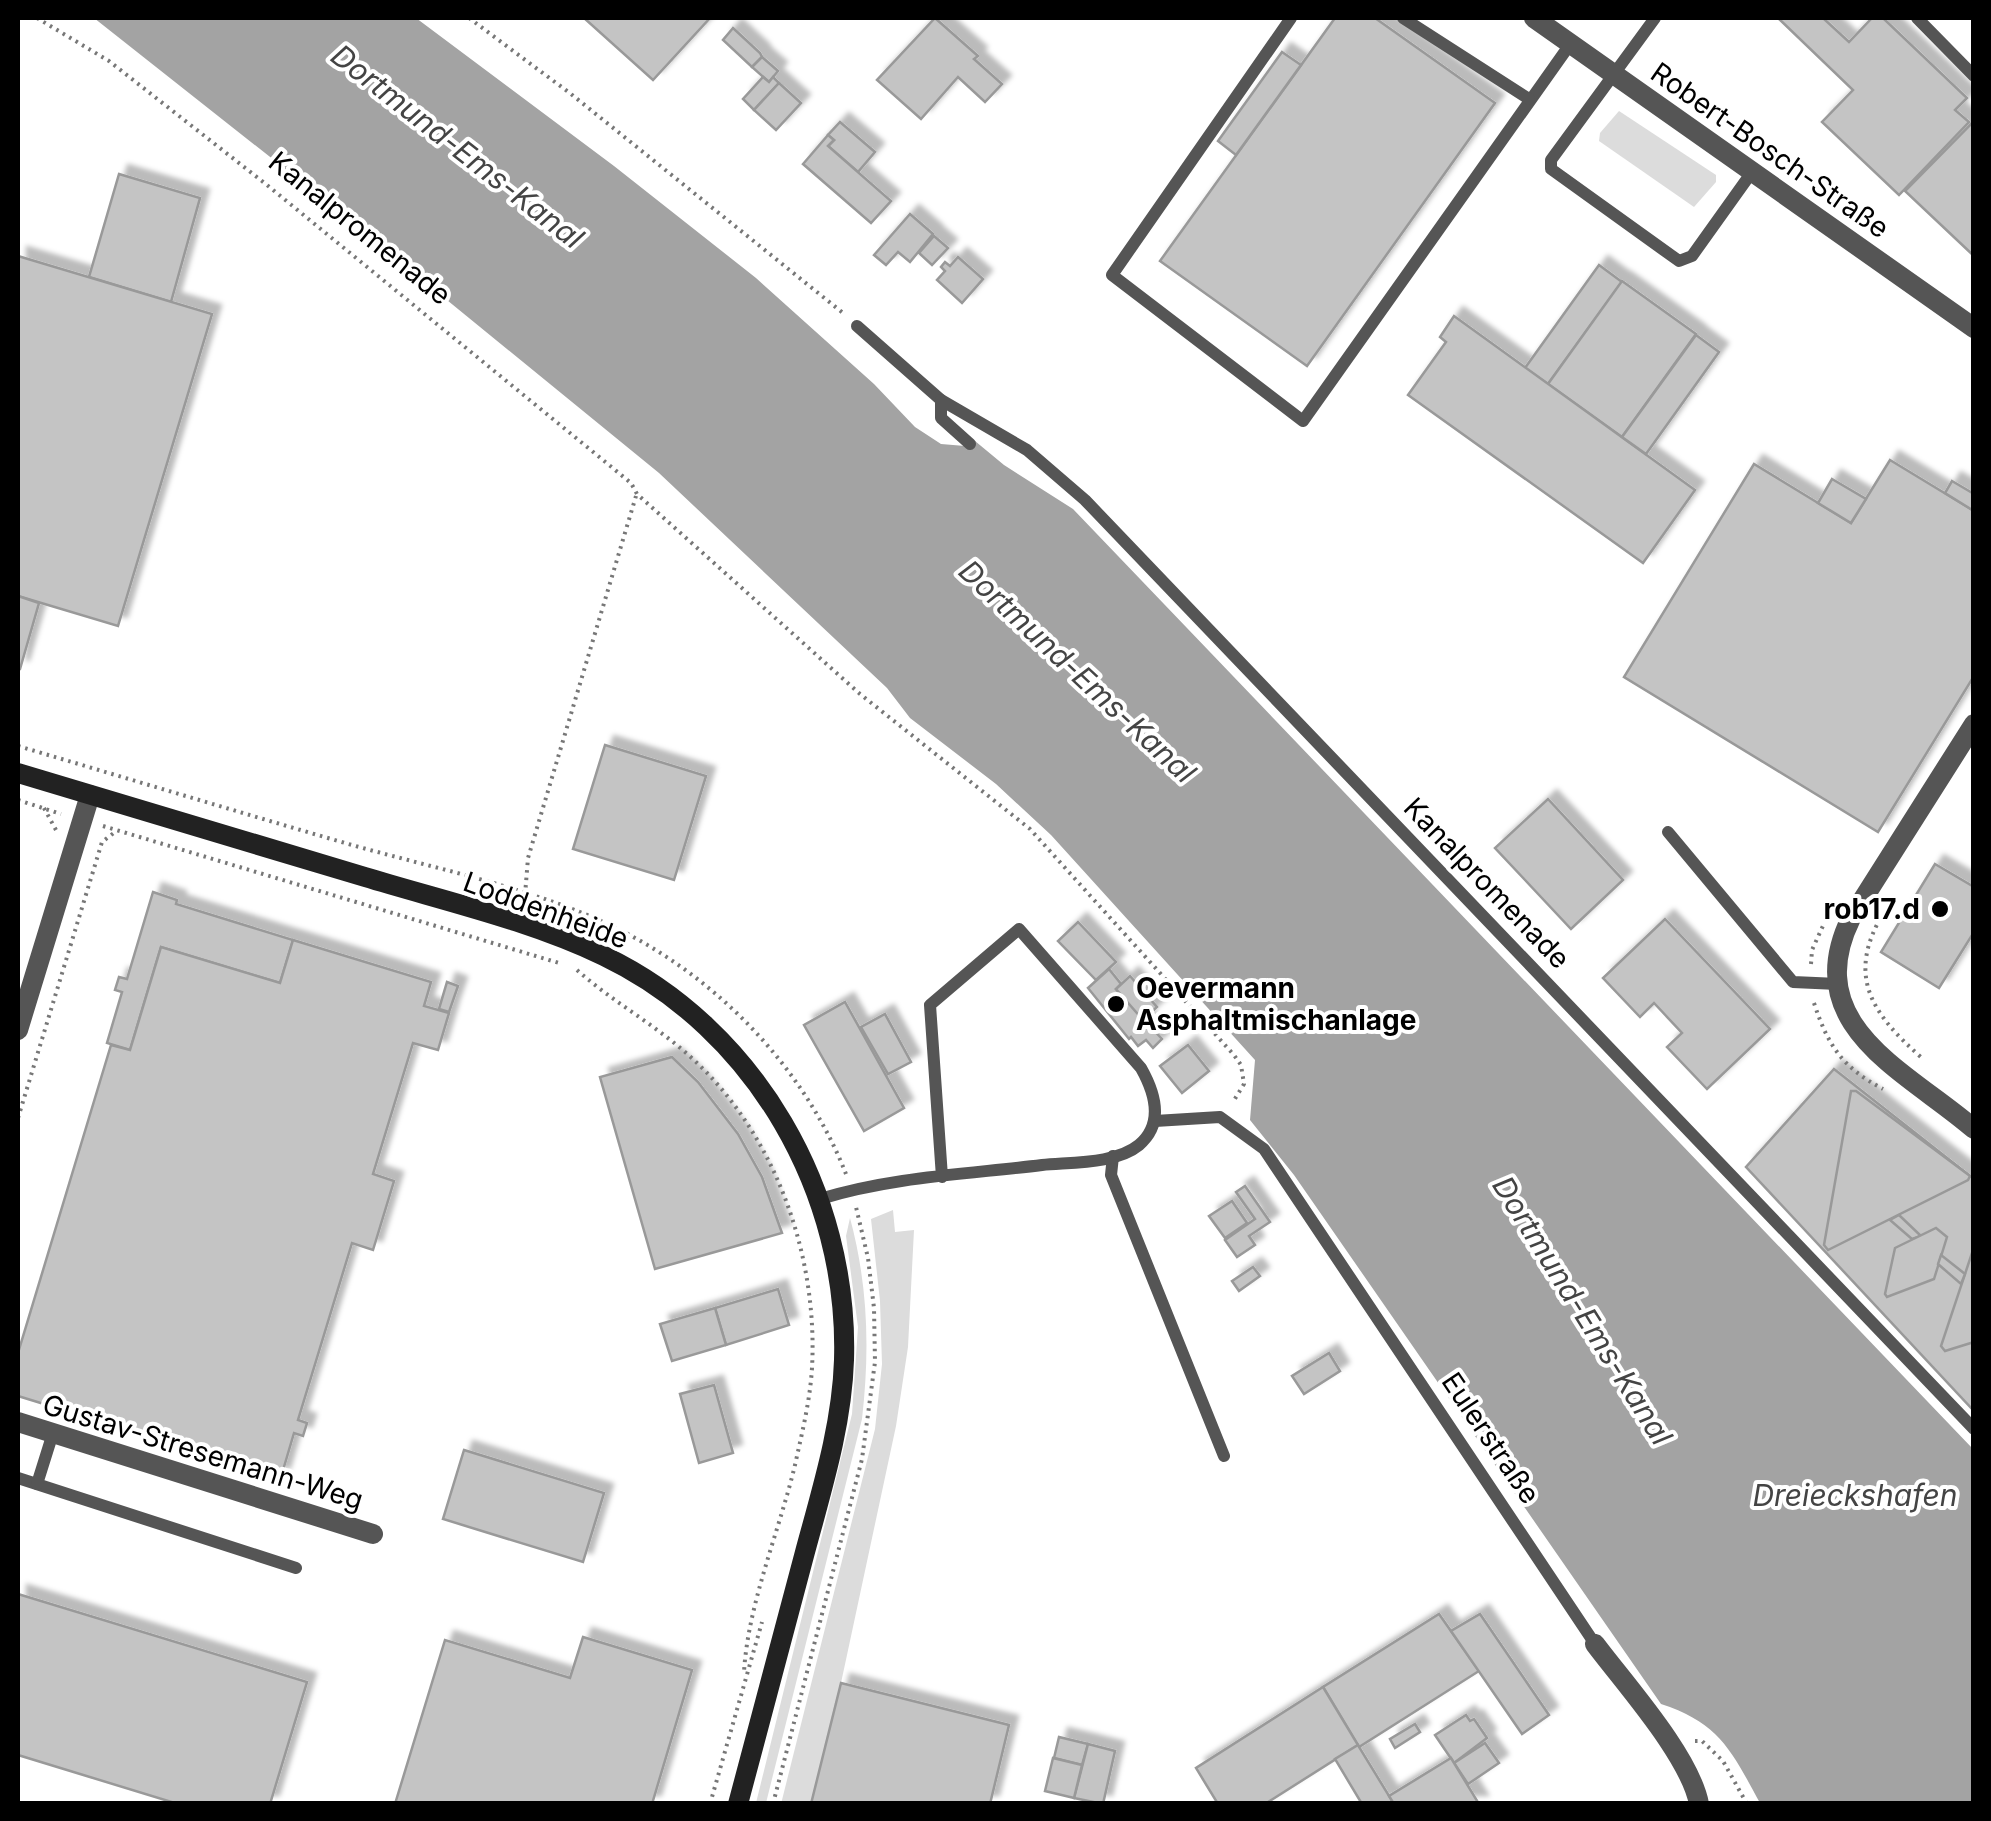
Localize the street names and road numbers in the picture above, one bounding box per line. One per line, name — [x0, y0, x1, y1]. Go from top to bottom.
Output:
street label: Robert-Bosch-Straße — [1644, 55, 1896, 245]
street label: Kanalpromenade — [262, 144, 458, 312]
street label: Kanalpromenade — [1397, 791, 1577, 975]
street label: Loddenheide — [459, 864, 633, 956]
street label: Eulerstraße — [1435, 1366, 1547, 1510]
street label: Gustav-Stresemann-Weg — [39, 1387, 367, 1517]

